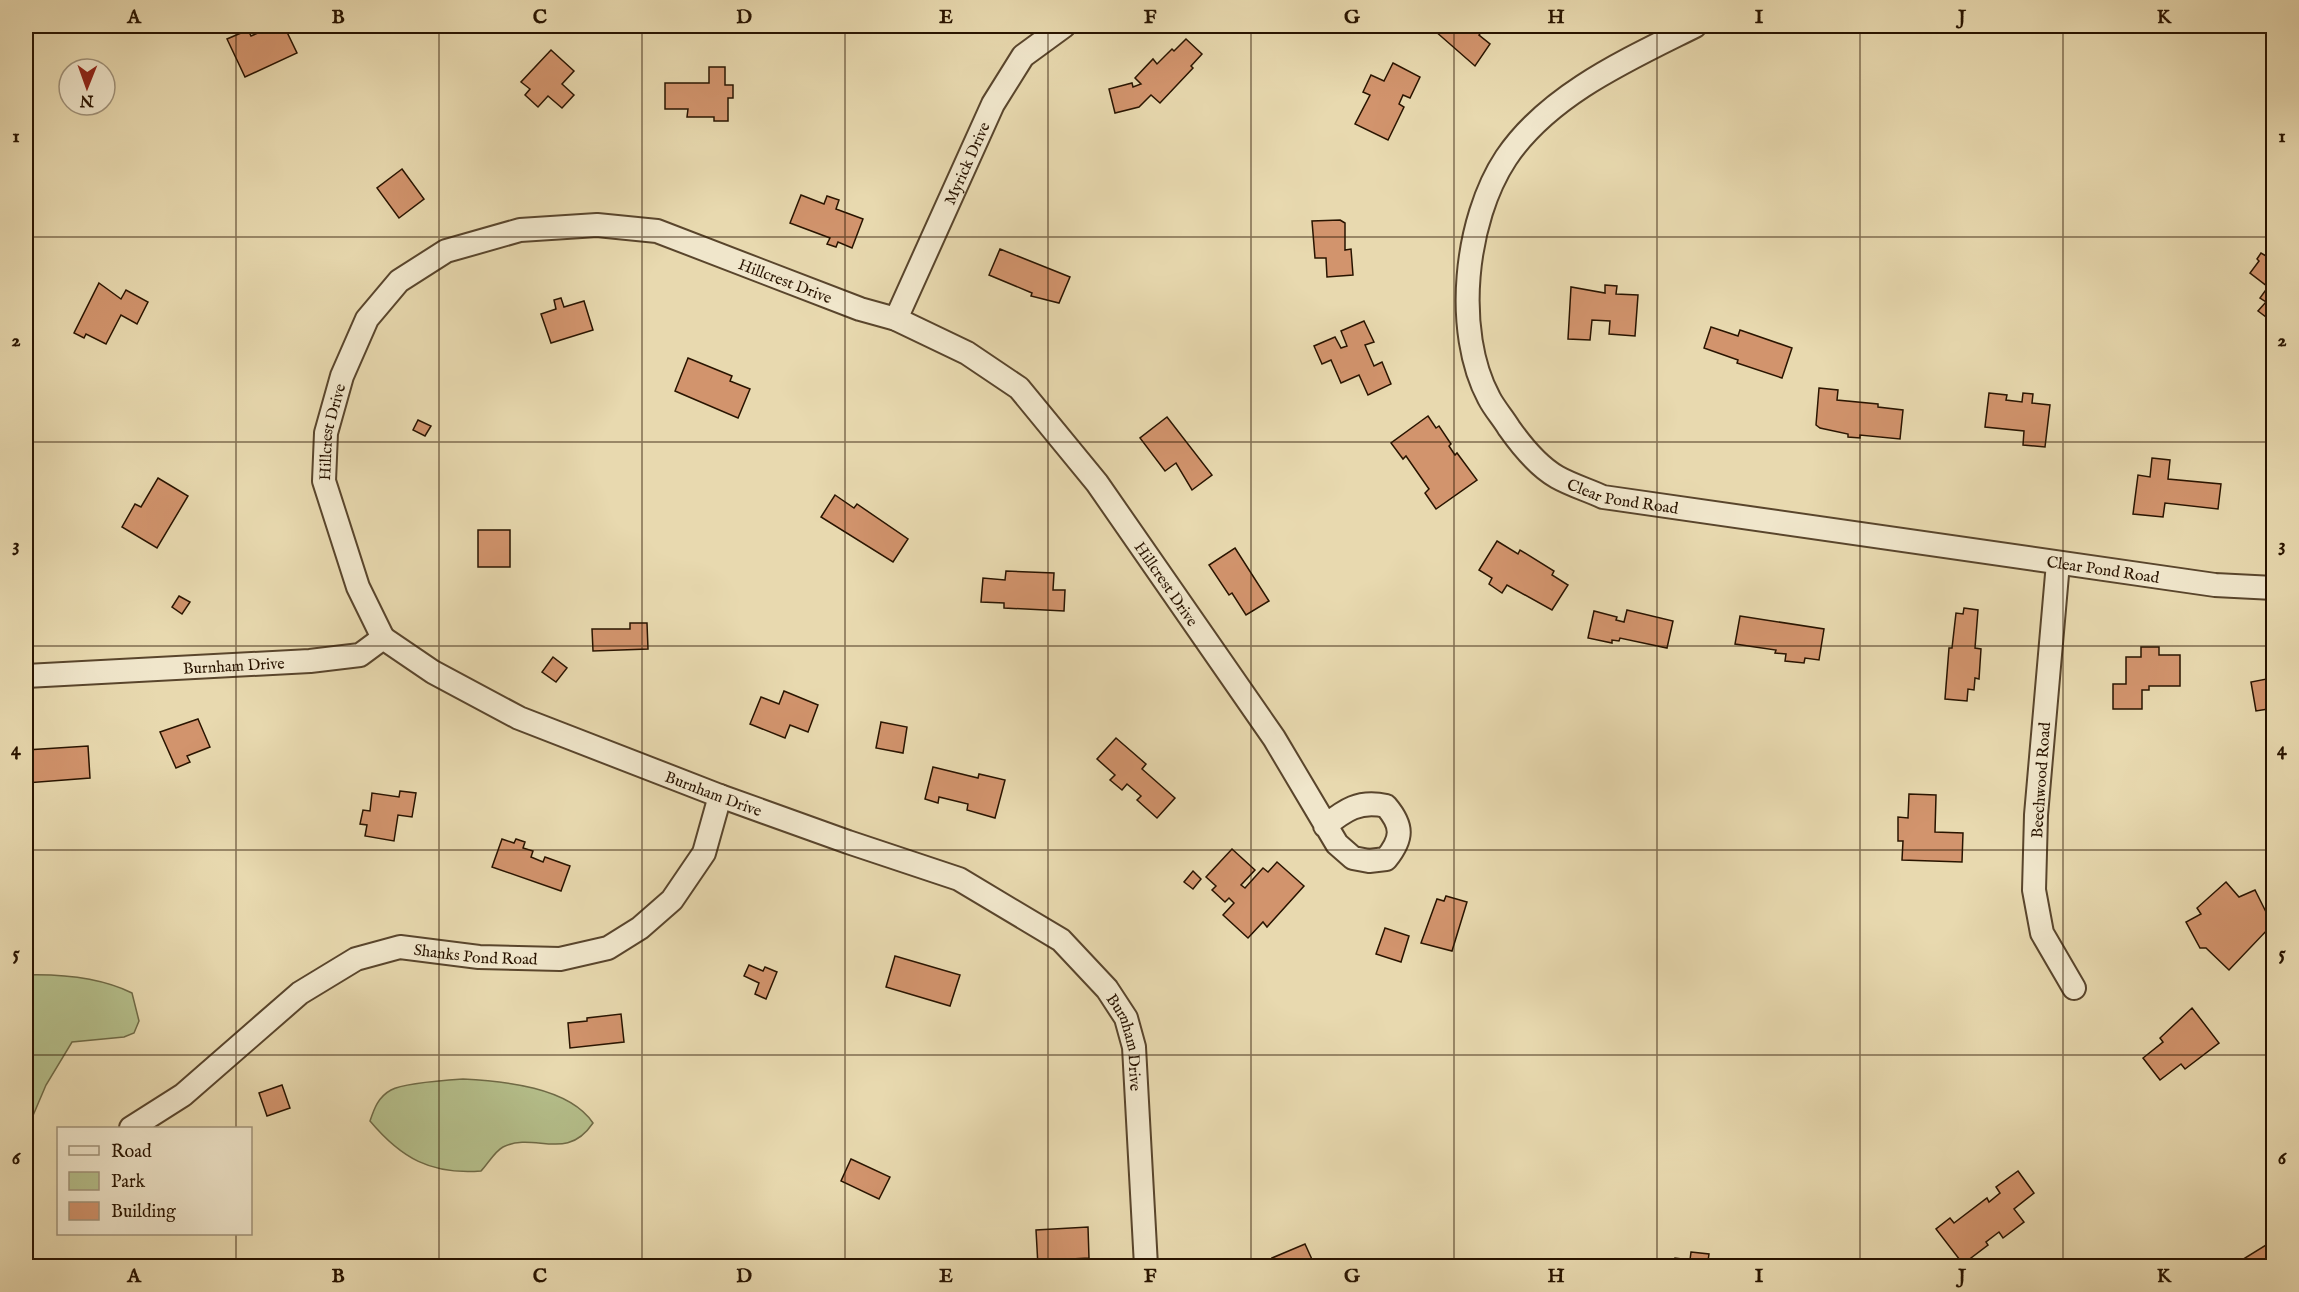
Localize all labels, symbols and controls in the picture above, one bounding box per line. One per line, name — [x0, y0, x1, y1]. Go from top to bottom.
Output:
text: A — [126, 5, 142, 30]
text: B — [331, 5, 345, 30]
text: C — [533, 5, 547, 30]
text: D — [736, 5, 752, 30]
text: E — [939, 5, 953, 30]
text: F — [1144, 5, 1157, 30]
text: G — [1344, 5, 1361, 30]
text: H — [1547, 5, 1565, 30]
text: I — [1755, 5, 1764, 30]
text: J — [1955, 5, 1967, 30]
text: K — [2157, 5, 2173, 30]
north arrow — [57, 57, 117, 117]
text: N — [80, 90, 95, 110]
street label: Myrick Drive — [941, 119, 996, 209]
text: 1 — [12, 124, 20, 149]
text: 1 — [2278, 124, 2286, 149]
street label: Hillcrest Drive — [735, 255, 834, 309]
text: 2 — [11, 328, 21, 353]
text: 2 — [2277, 328, 2287, 353]
street label: Hillcrest Drive — [316, 382, 351, 481]
street label: Clear Pond Road — [1564, 475, 1680, 520]
text: 3 — [12, 533, 20, 558]
text: 3 — [2278, 533, 2286, 558]
street label: Hillcrest Drive — [1129, 538, 1202, 631]
street label: Clear Pond Road — [2045, 553, 2161, 589]
street label: Burnham Drive — [182, 654, 285, 680]
street label: Beechwood Road — [2028, 721, 2056, 839]
text: 4 — [11, 737, 22, 762]
text: 4 — [2277, 737, 2288, 762]
street label: Burnham Drive — [662, 768, 764, 822]
text: 5 — [12, 941, 20, 966]
street label: Shanks Pond Road — [412, 941, 538, 970]
text: 5 — [2278, 941, 2286, 966]
street label: Burnham Drive — [1101, 990, 1144, 1092]
legend — [57, 1127, 252, 1235]
text: Road — [111, 1141, 152, 1164]
text: 6 — [12, 1146, 22, 1171]
text: 6 — [2278, 1146, 2288, 1171]
text: Park — [111, 1171, 146, 1194]
text: Building — [111, 1201, 176, 1224]
text: A — [126, 1264, 142, 1289]
text: B — [331, 1264, 345, 1289]
text: C — [533, 1264, 547, 1289]
text: D — [736, 1264, 752, 1289]
text: E — [939, 1264, 953, 1289]
text: F — [1144, 1264, 1157, 1289]
text: G — [1344, 1264, 1361, 1289]
text: H — [1547, 1264, 1565, 1289]
text: I — [1755, 1264, 1764, 1289]
text: J — [1955, 1264, 1967, 1289]
text: K — [2157, 1264, 2173, 1289]

